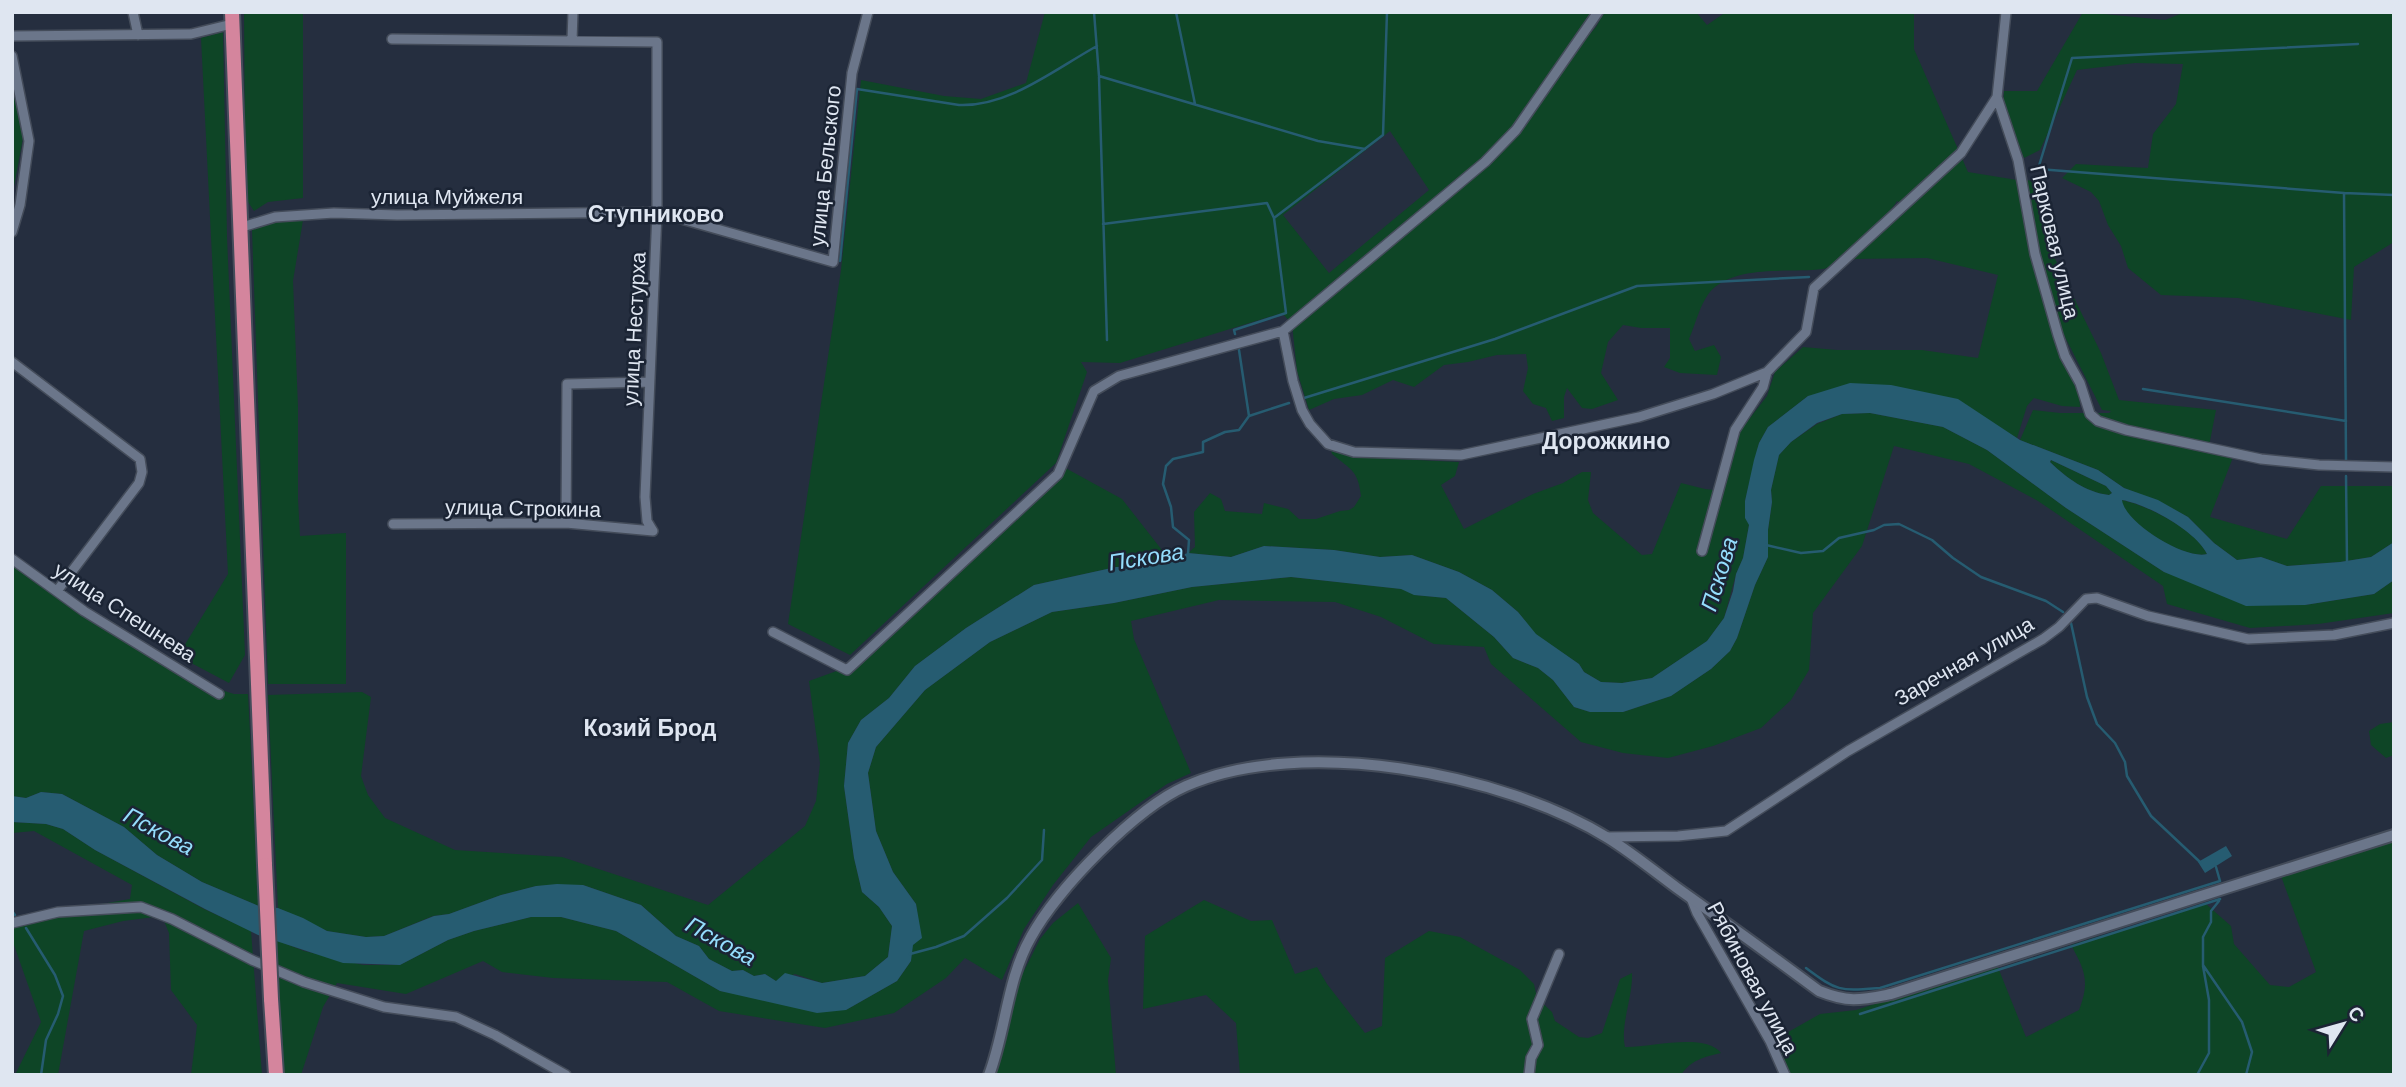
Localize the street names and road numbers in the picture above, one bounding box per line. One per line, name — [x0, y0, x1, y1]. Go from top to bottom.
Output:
street label: улица Бельского — [805, 84, 845, 248]
street label: Парковая улица — [2026, 163, 2084, 321]
street label: улица Муйжеля — [371, 185, 523, 208]
street label: улица Нестурха — [618, 251, 650, 407]
street label: улица Строкина — [445, 495, 601, 521]
street label: улица Спешнева — [50, 558, 201, 667]
street label: Заречная улица — [1891, 612, 2038, 710]
street label: Рябиновая улица — [1703, 898, 1803, 1058]

